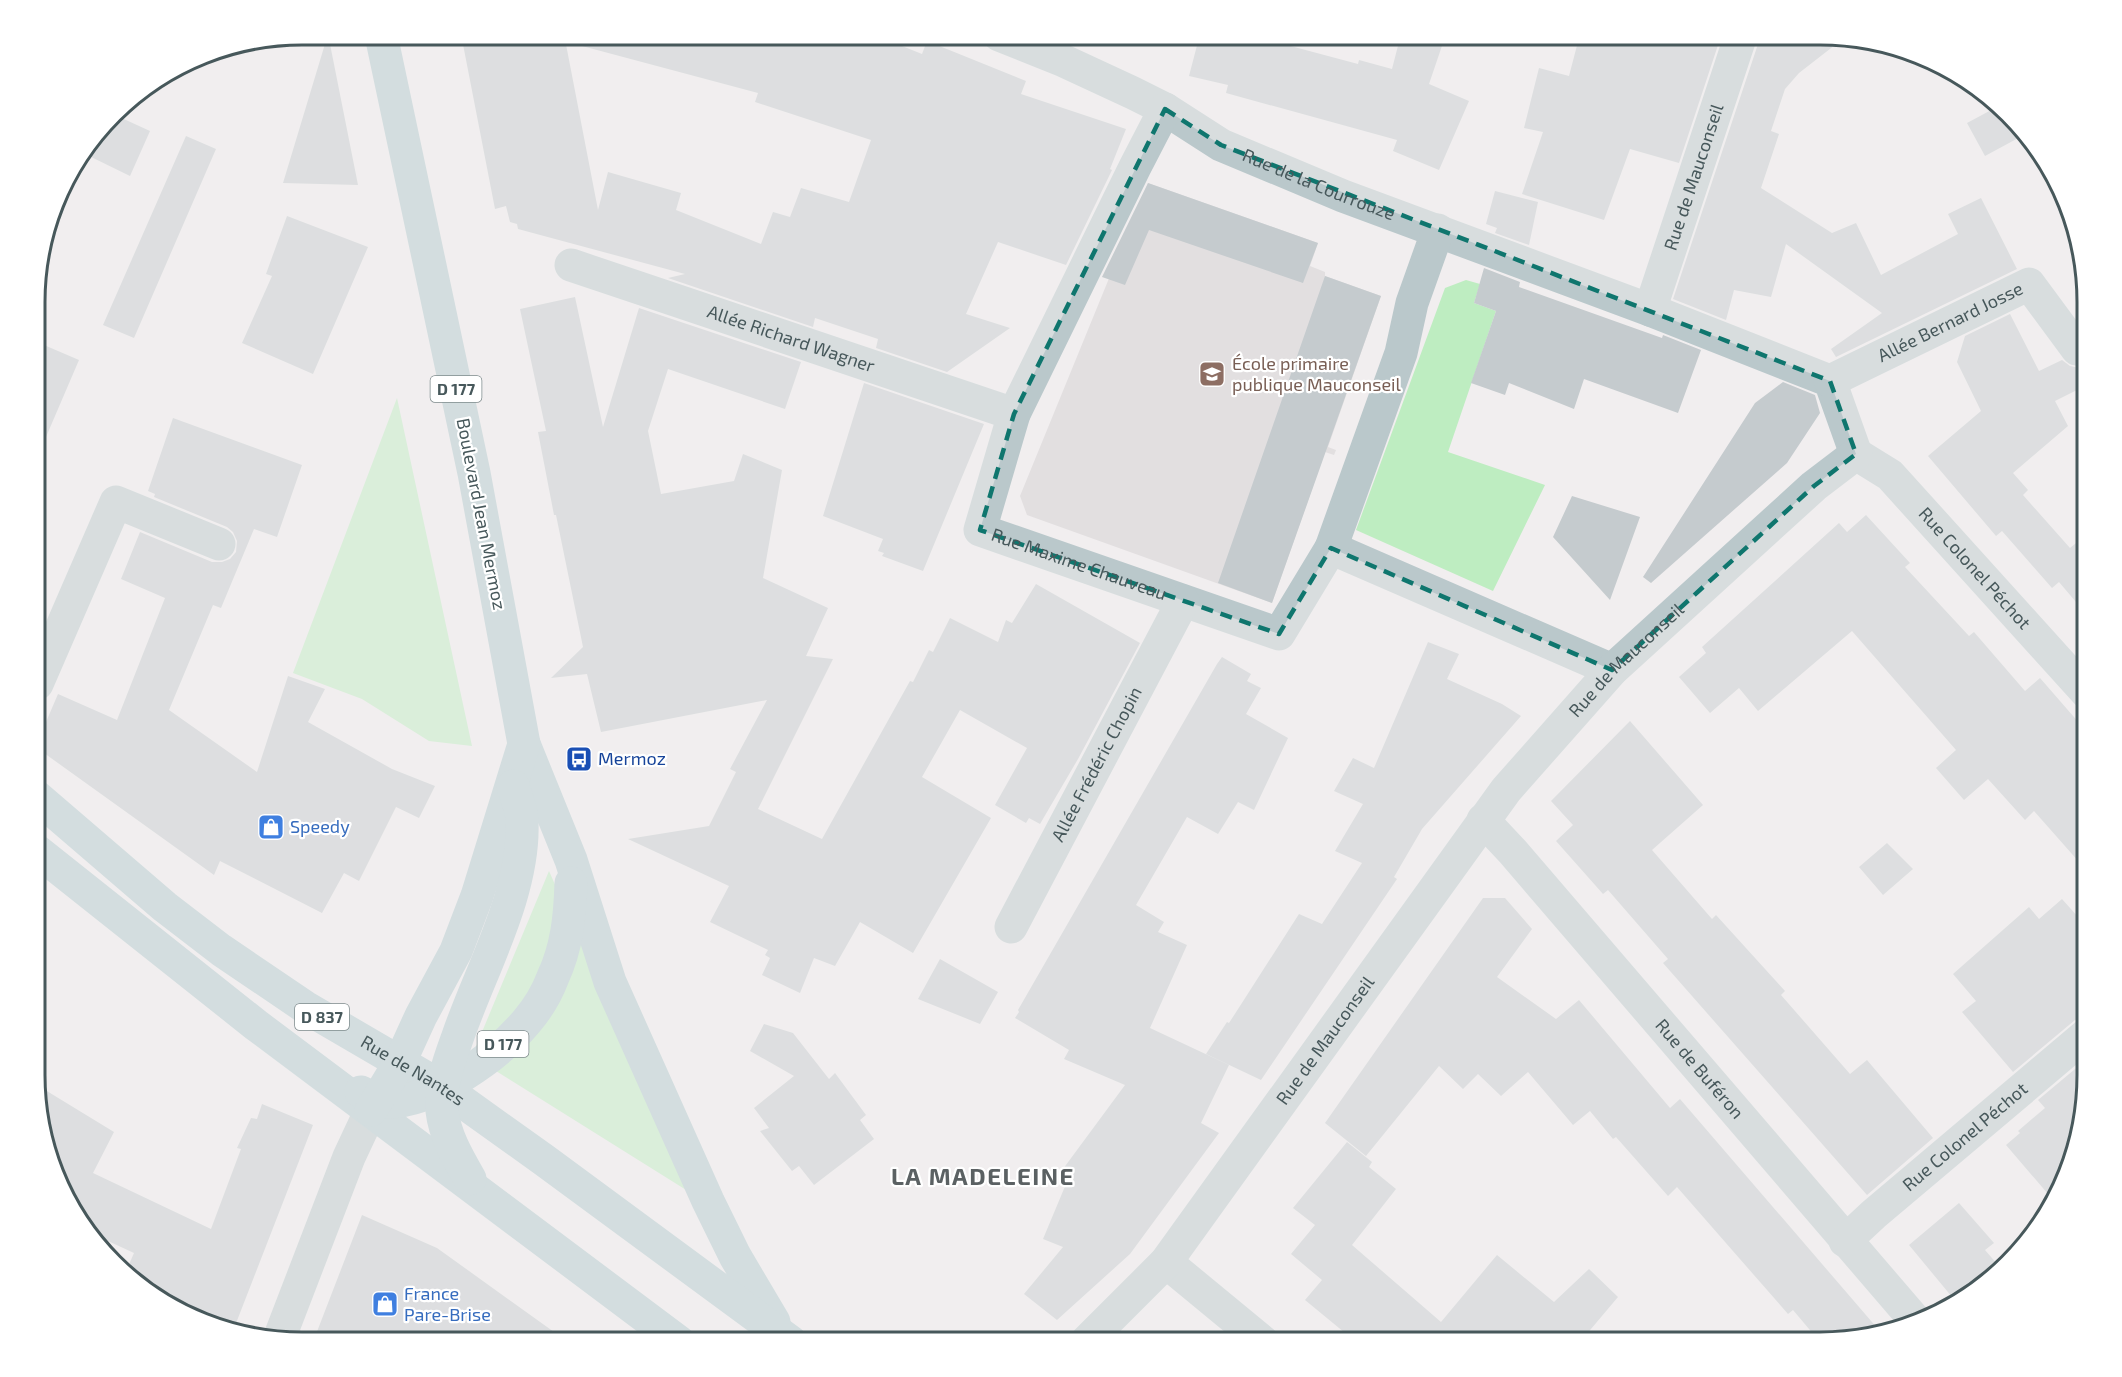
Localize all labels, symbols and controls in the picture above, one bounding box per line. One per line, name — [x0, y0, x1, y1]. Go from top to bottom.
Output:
street label: Rue de Mauconseil — [1659, 100, 1728, 253]
street label: Rue de la Courrouze — [1240, 143, 1398, 224]
street label: Allée Bernard Josse — [1874, 277, 2026, 366]
street label: Allée Richard Wagner — [705, 300, 878, 376]
place label: École primaire publique Mauconseil — [1232, 352, 1402, 395]
school or university icon: École primaire publique Mauconseil — [1197, 359, 1227, 389]
road number: D 177 — [430, 376, 482, 402]
street label: Boulevard Jean Mermoz — [453, 416, 511, 612]
street label: Rue Colonel Péchot — [1915, 502, 2036, 633]
street label: Rue Maxime Chauveau — [989, 523, 1170, 604]
street label: Rue de Mauconseil — [1564, 598, 1688, 721]
street label: Allée Frédéric Chopin — [1046, 683, 1146, 845]
bus stop icon: Mermoz — [564, 744, 594, 774]
place label: Mermoz — [598, 747, 666, 769]
shop icon: Speedy — [256, 812, 286, 842]
place label: Speedy — [290, 815, 350, 837]
street label: Rue de Mauconseil — [1271, 971, 1379, 1109]
road number: D 837 — [295, 1004, 349, 1030]
street label: Rue de Buféron — [1651, 1014, 1749, 1123]
street label: Rue de Nantes — [357, 1030, 470, 1110]
road number: D 177 — [478, 1031, 528, 1057]
street label: Rue Colonel Péchot — [1898, 1077, 2032, 1195]
district label: LA MADELEINE — [891, 1161, 1075, 1190]
place label: France Pare-Brise — [404, 1282, 491, 1325]
shop icon: France Pare-Brise — [370, 1289, 400, 1319]

